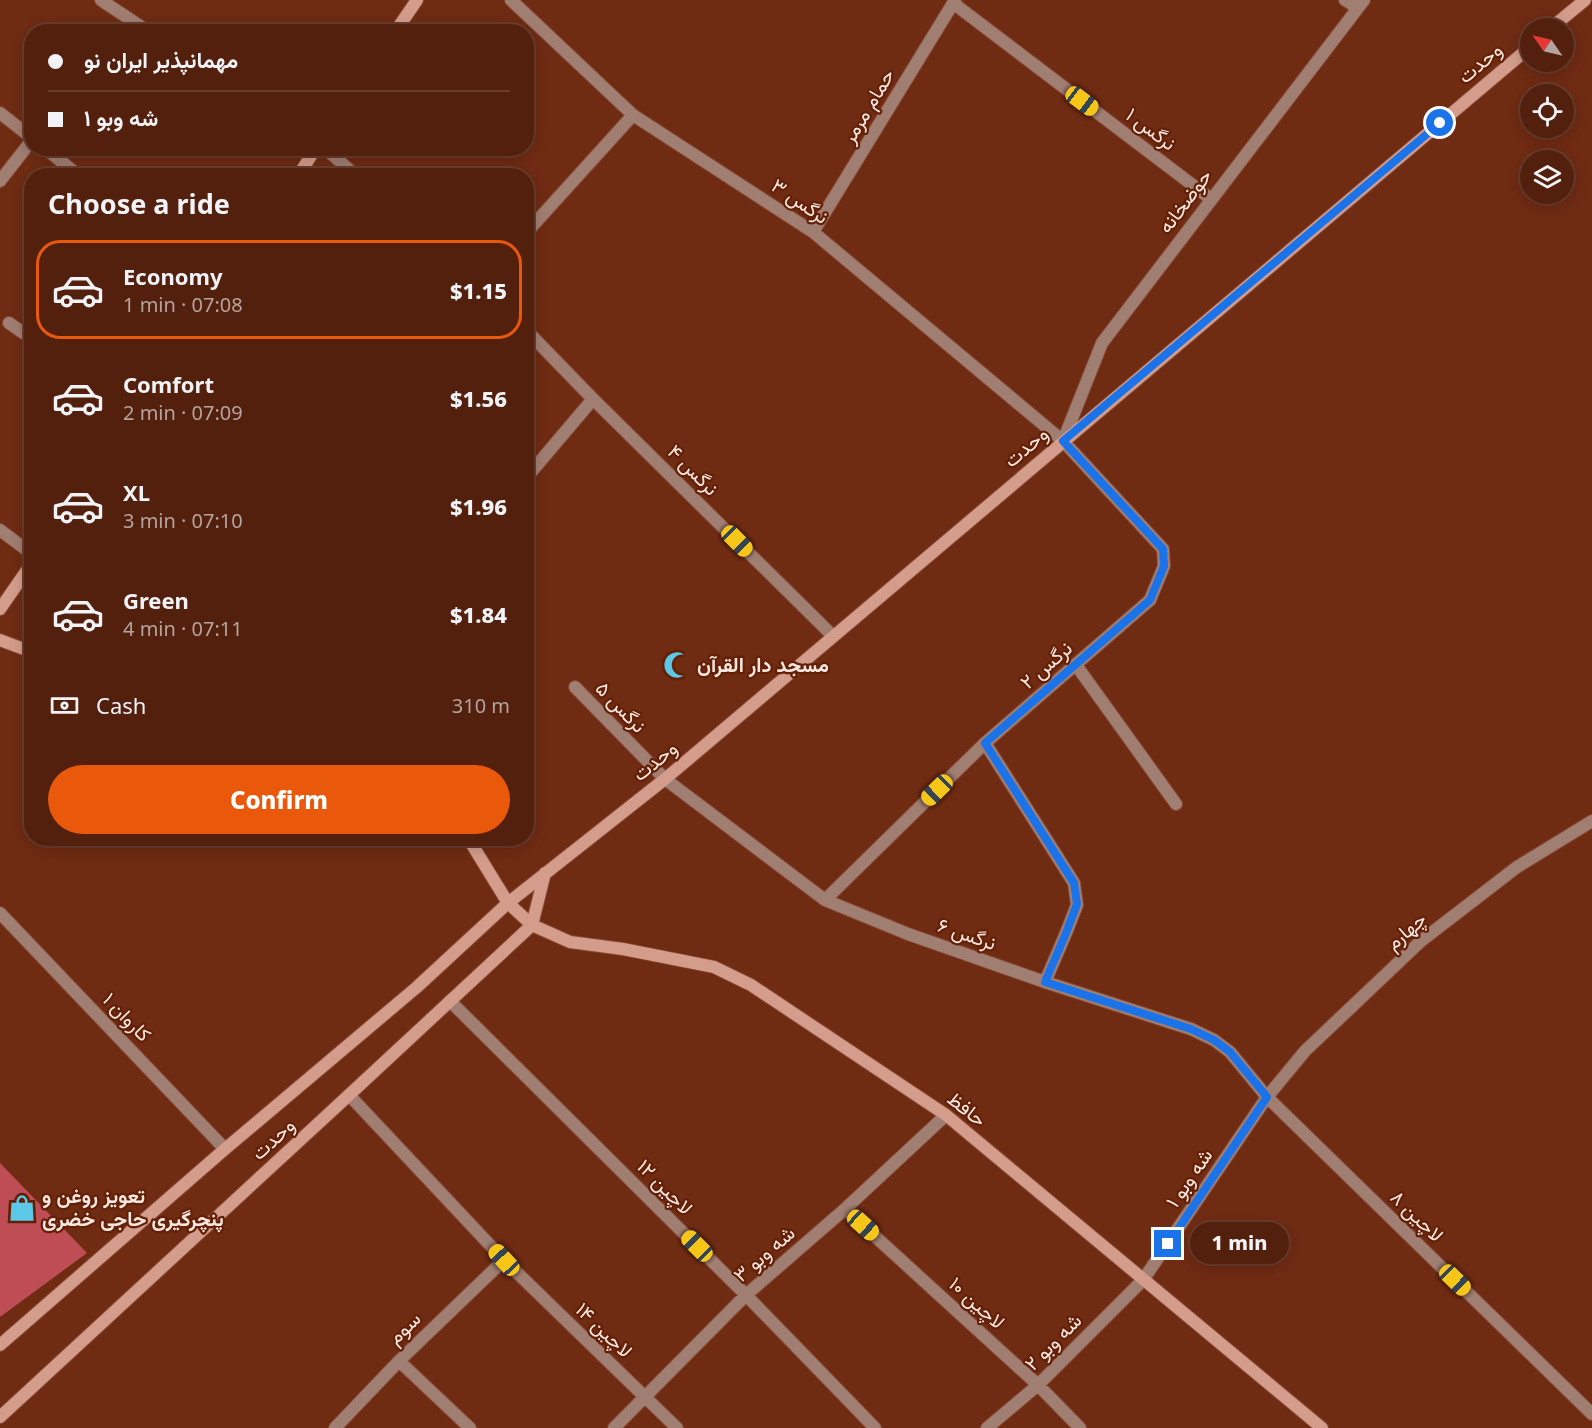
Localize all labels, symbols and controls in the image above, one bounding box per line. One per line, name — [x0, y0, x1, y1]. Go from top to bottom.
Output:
north arrow — [1520, 18, 1574, 72]
map controls — [1520, 18, 1574, 204]
street label: وحدت — [1452, 36, 1508, 89]
text: مهمانپذیر ایران نو — [84, 44, 238, 74]
street label: حمام مرمر — [834, 63, 900, 149]
car — [1062, 83, 1102, 119]
button: locate — [1520, 84, 1574, 138]
street label: نرگس ۱ — [1121, 101, 1182, 156]
text: شه وبو ۱ — [84, 102, 158, 132]
route start — [1426, 109, 1453, 136]
button: layers — [1520, 150, 1574, 204]
street label: حوضخانه — [1152, 163, 1218, 238]
street label: نرگس ۳ — [766, 172, 834, 230]
text: Choose a ride — [48, 185, 230, 222]
text: Economy — [123, 261, 222, 291]
icon: car — [51, 263, 105, 317]
text: $1.15 — [450, 275, 507, 305]
text: 1 min · 07:08 — [123, 291, 243, 318]
text: Comfort — [123, 369, 214, 399]
icon: car — [51, 371, 105, 425]
text: $1.56 — [450, 383, 507, 413]
text: 2 min · 07:09 — [123, 399, 243, 426]
street label: وحدت — [998, 420, 1054, 473]
street label: نرگس ۴ — [662, 438, 725, 501]
text: XL — [123, 477, 150, 507]
icon: car — [51, 479, 105, 533]
text: $1.96 — [450, 491, 507, 521]
text: 3 min · 07:10 — [123, 507, 243, 534]
car — [718, 522, 756, 560]
text: Green — [123, 585, 189, 615]
icon: car — [51, 587, 105, 641]
text: $1.84 — [450, 599, 507, 629]
text: 4 min · 07:11 — [123, 615, 243, 642]
street label: نرگس ۲ — [1014, 634, 1077, 695]
mosque icon: مسجد دار القرآن — [662, 650, 692, 680]
place label: مسجد دار القرآن — [697, 651, 829, 678]
street label: نرگس ۵ — [590, 675, 653, 738]
icon: cash — [48, 689, 81, 722]
text: Cash — [96, 690, 146, 720]
text: 310 m — [452, 692, 510, 719]
street label: وحدت — [627, 734, 683, 787]
button: Confirm — [48, 765, 510, 834]
car — [918, 771, 956, 809]
street label: چهارم — [1380, 905, 1432, 957]
street label: نرگس ۶ — [934, 911, 1000, 956]
street label: کاروان ۱ — [97, 986, 158, 1047]
street label: حافظ — [942, 1085, 993, 1132]
street label: وحدت — [245, 1112, 300, 1166]
street label: شه وبو ۱ — [1159, 1143, 1218, 1213]
street label: لاچین ۱۲ — [631, 1153, 699, 1221]
place label: تعویز روغن و پنچرگیری حاجی خضری — [42, 1182, 224, 1233]
street label: لاچین ۸ — [1384, 1184, 1450, 1248]
shop icon: تعویز روغن و پنچرگیری حاجی خضری — [7, 1193, 37, 1223]
car — [844, 1206, 882, 1244]
street label: شه وبو ۳ — [727, 1219, 800, 1288]
callout: 1 min — [1189, 1223, 1288, 1265]
car — [678, 1227, 716, 1265]
text: 1 min — [1212, 1229, 1267, 1256]
route end — [1154, 1230, 1181, 1257]
car — [485, 1241, 523, 1279]
car — [1436, 1261, 1474, 1299]
street label: لاچین ۱۰ — [943, 1270, 1011, 1336]
street label: لاچین ۱۴ — [569, 1296, 639, 1364]
street label: سوم — [381, 1305, 426, 1350]
street label: شه وبو ۲ — [1018, 1307, 1087, 1376]

